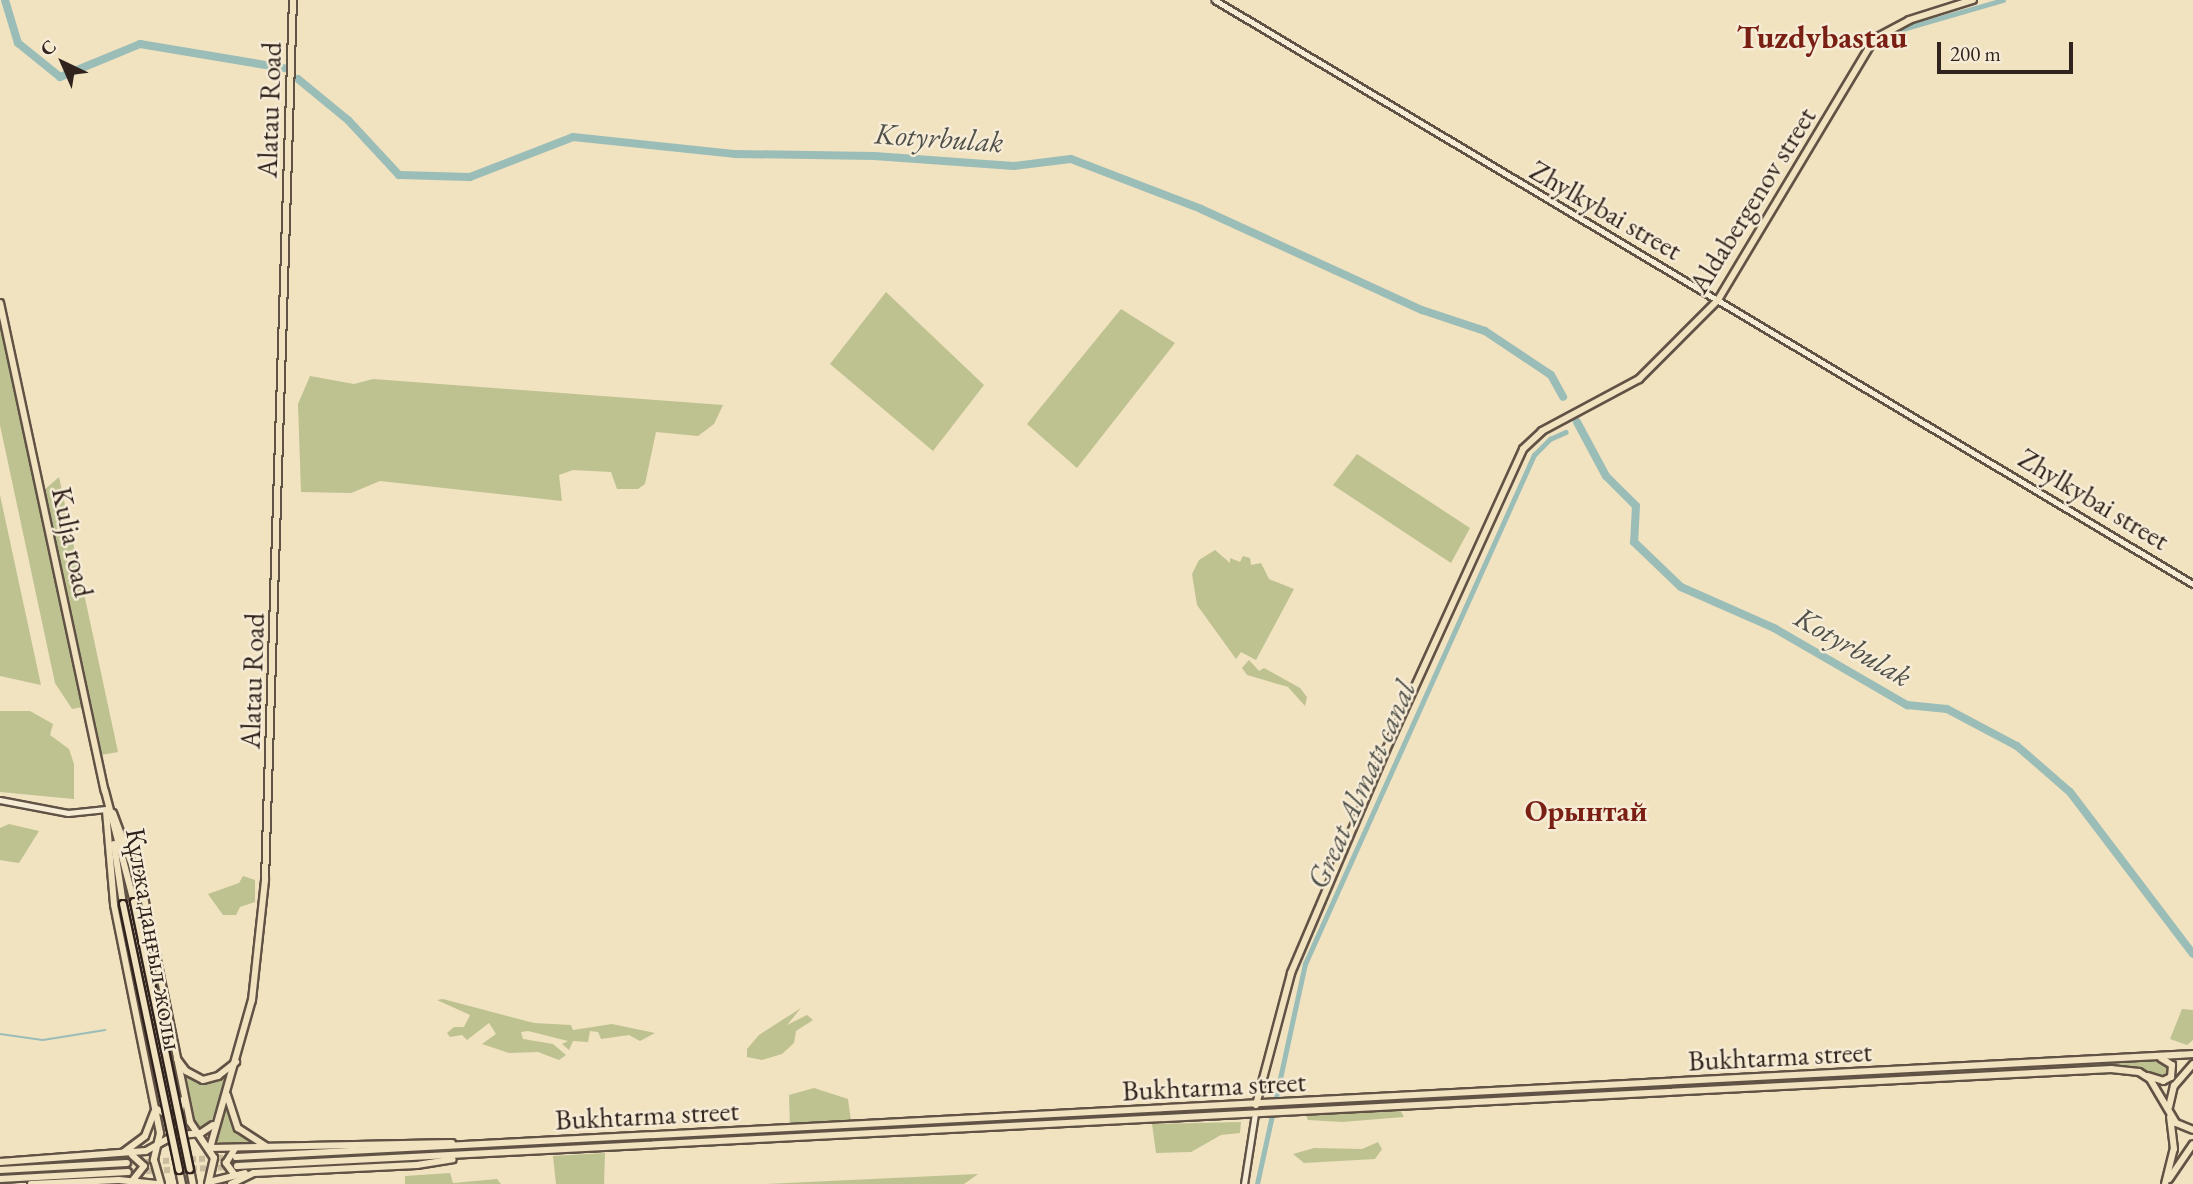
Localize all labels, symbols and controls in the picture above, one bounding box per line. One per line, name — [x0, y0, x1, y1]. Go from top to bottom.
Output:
district label: Tuzdybastau — [1737, 18, 1907, 56]
north arrow — [28, 28, 98, 98]
scale bar — [1941, 28, 2078, 72]
text: С — [35, 34, 62, 61]
text: 200 m — [1950, 40, 2001, 67]
street label: Alatau Road — [250, 41, 288, 179]
street label: Aldabergenov street — [1681, 101, 1823, 299]
water label: Kotyrbulak — [873, 116, 1005, 160]
street label: Zhylkybai street — [1524, 153, 1688, 267]
street label: Zhylkybai street — [2013, 441, 2175, 557]
street label: Kulja road — [45, 484, 101, 600]
water label: Kotyrbulak — [1788, 599, 1918, 695]
street label: Alatau Road — [233, 612, 271, 750]
water label: Great Almatı canal — [1300, 675, 1424, 895]
district label: Орынтай — [1525, 793, 1647, 829]
street label: Құлжа даңғыл жолы — [119, 825, 191, 1053]
street label: Bukhtarma street — [1687, 1034, 1873, 1078]
street label: Bukhtarma street — [1121, 1064, 1307, 1108]
street label: Bukhtarma street — [554, 1093, 740, 1137]

